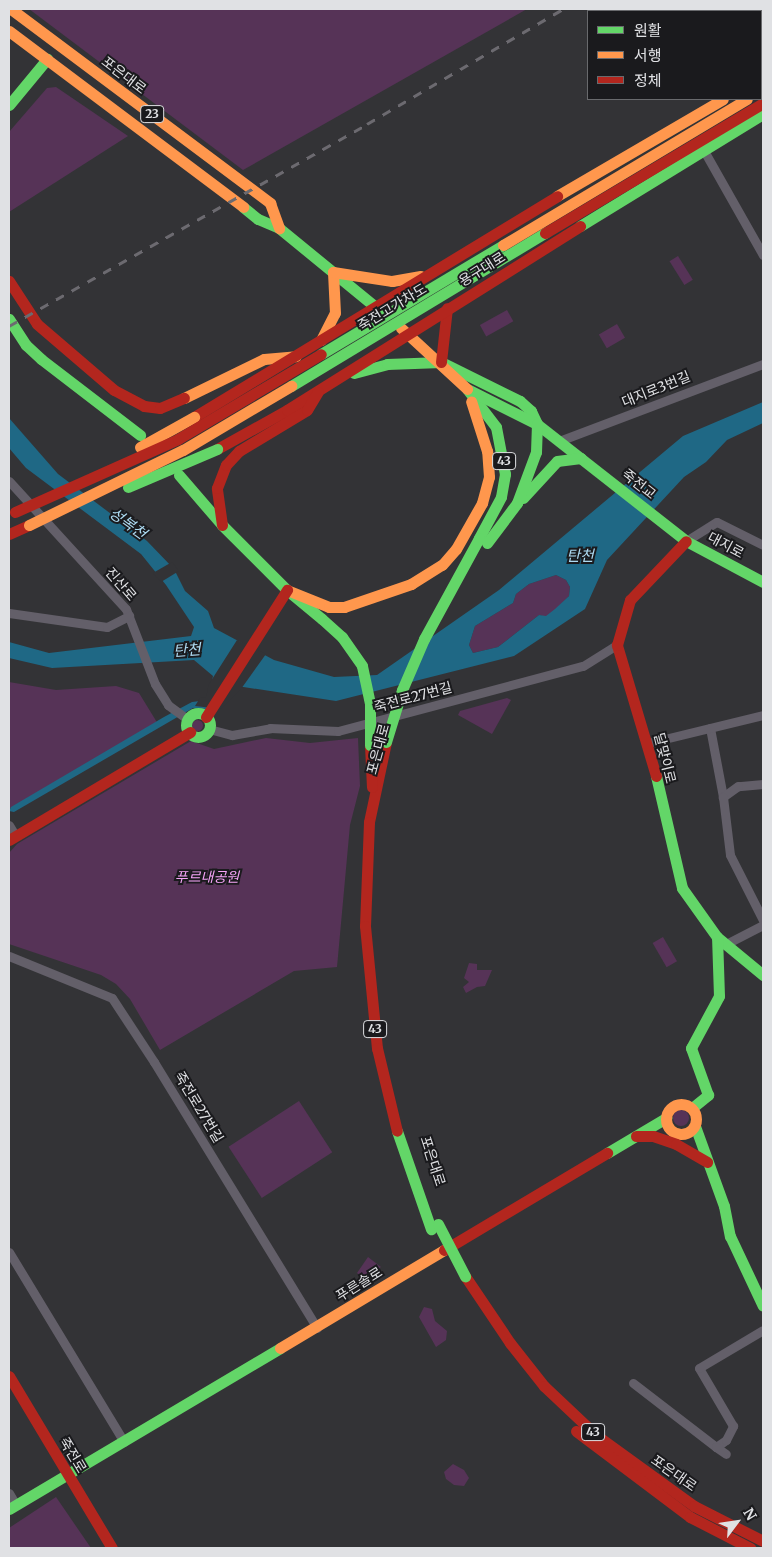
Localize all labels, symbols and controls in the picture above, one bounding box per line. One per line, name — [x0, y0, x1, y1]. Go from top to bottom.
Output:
legend — [587, 10, 762, 100]
text: 원활 — [634, 21, 662, 40]
text: 서행 — [634, 46, 662, 65]
street label: 포은대로 — [98, 53, 150, 97]
text: 정체 — [634, 71, 662, 90]
road number: 23 — [140, 105, 164, 124]
street label: 용구대로 — [456, 248, 508, 290]
street label: 죽전고가차도 — [355, 280, 429, 334]
street label: 대지로3번길 — [619, 368, 693, 410]
road number: 43 — [492, 452, 516, 471]
street label: 죽전교 — [619, 465, 659, 503]
water label: 성복천 — [106, 504, 150, 542]
street label: 대지로 — [705, 529, 747, 561]
water label: 탄천 — [566, 547, 594, 565]
street label: 진산로 — [102, 564, 140, 604]
water label: 탄천 — [173, 640, 201, 660]
street label: 죽전로27번길 — [372, 679, 454, 715]
street label: 포은대로 — [363, 722, 393, 776]
street label: 달맞이로 — [651, 731, 679, 785]
park label: 푸르내공원 — [175, 869, 239, 885]
road number: 43 — [362, 1020, 388, 1038]
street label: 죽전로27번길 — [171, 1068, 227, 1146]
street label: 포은대로 — [417, 1134, 449, 1188]
street label: 푸른솔로 — [333, 1263, 385, 1305]
road number: 43 — [580, 1422, 606, 1441]
street label: 죽전로 — [56, 1434, 90, 1476]
street label: 포은대로 — [648, 1451, 700, 1495]
north arrow — [712, 1497, 762, 1547]
text: N — [739, 1505, 760, 1524]

